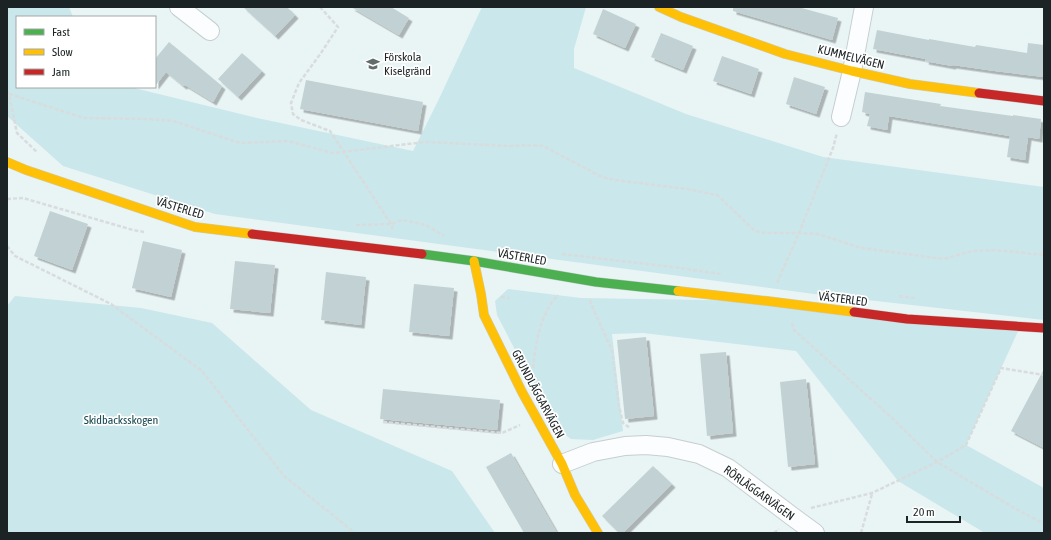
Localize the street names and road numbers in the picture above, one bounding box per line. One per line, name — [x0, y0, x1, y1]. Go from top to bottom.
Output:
street label: KUMMELVÄGEN — [816, 42, 886, 72]
street label: VÄSTERLED — [154, 194, 206, 222]
street label: VÄSTERLED — [496, 246, 548, 268]
street label: VÄSTERLED — [818, 289, 869, 309]
street label: GRUNDLÄGGARVÄGEN — [509, 347, 567, 441]
street label: RÖRLÄGGARVÄGEN — [721, 463, 797, 523]

